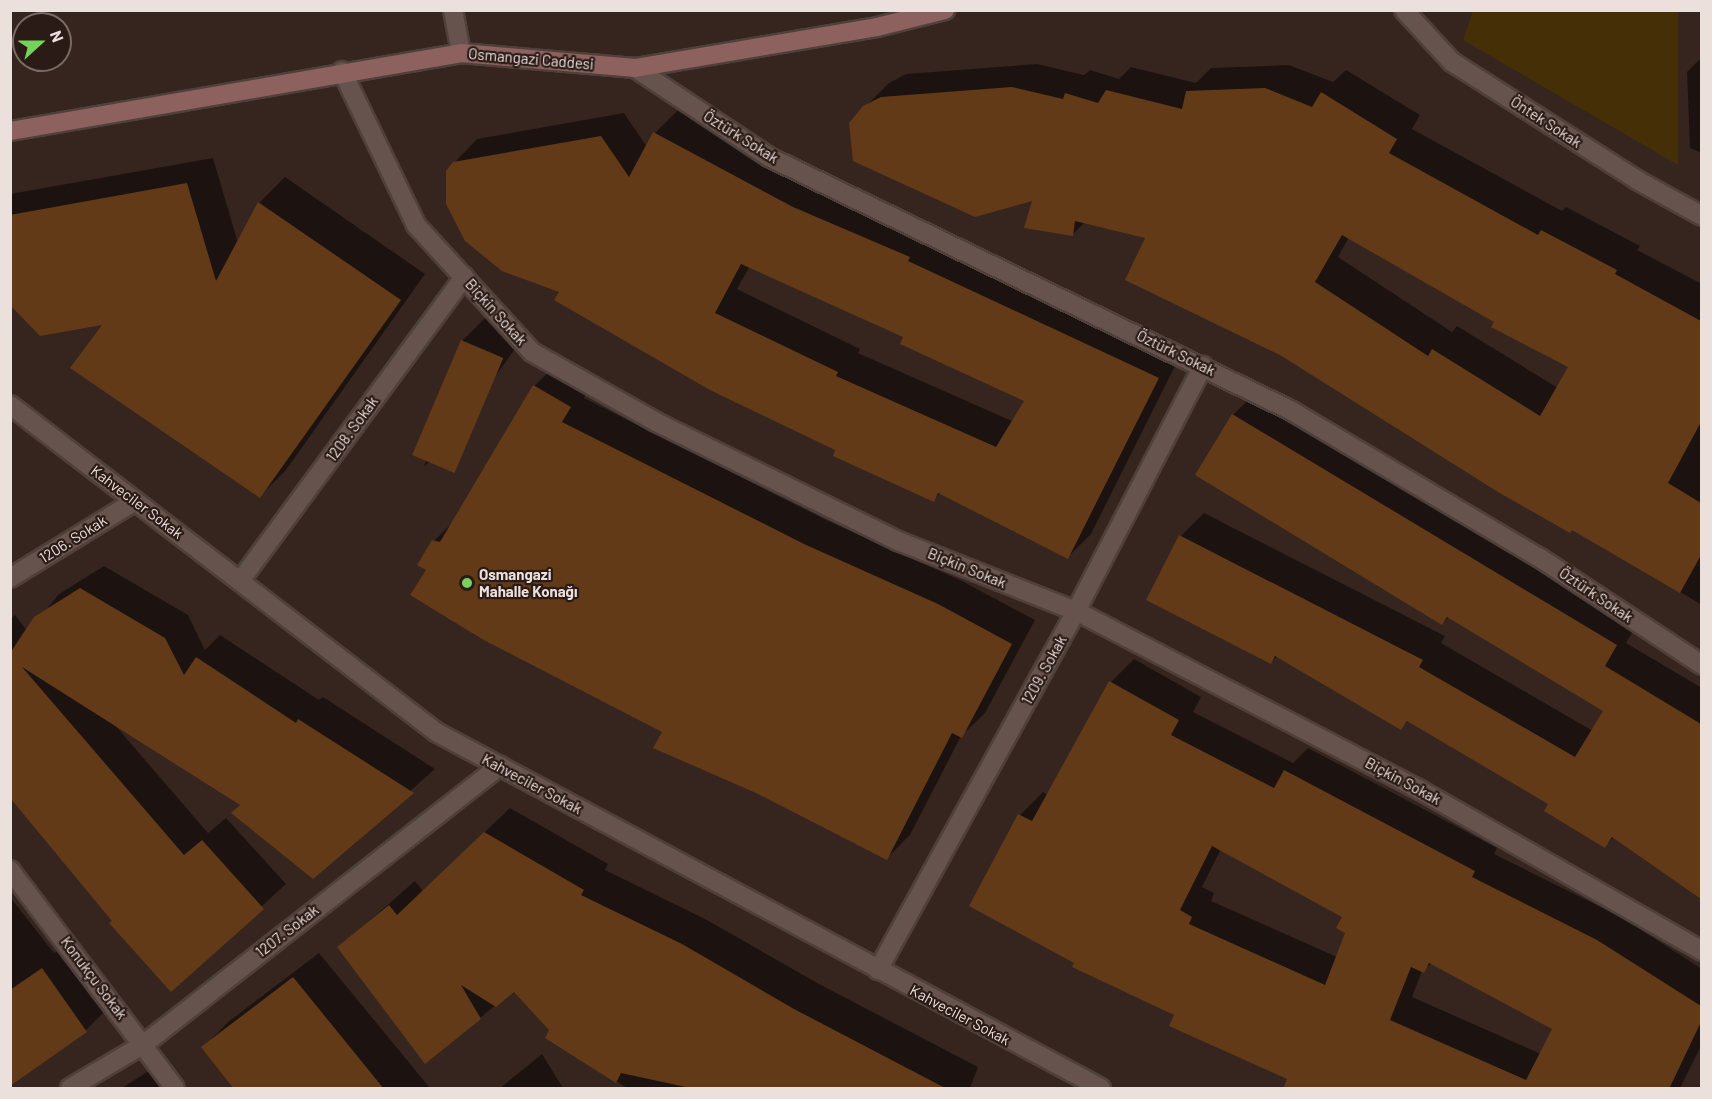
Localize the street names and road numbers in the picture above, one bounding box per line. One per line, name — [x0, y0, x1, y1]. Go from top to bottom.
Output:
street label: Osmangazi Caddesi — [468, 45, 594, 73]
street label: Öntek Sokak — [1507, 92, 1585, 152]
street label: Öztürk Sokak — [700, 107, 782, 167]
street label: Biçkin Sokak — [462, 275, 530, 349]
street label: Öztürk Sokak — [1134, 326, 1218, 380]
street label: 1208. Sokak — [322, 393, 382, 465]
street label: Kahveciler Sokak — [87, 462, 187, 542]
street label: 1206. Sokak — [36, 511, 110, 567]
street label: Biçkin Sokak — [925, 544, 1009, 592]
street label: Öztürk Sokak — [1556, 564, 1636, 626]
street label: 1209. Sokak — [1018, 632, 1070, 708]
street label: Kahveciler Sokak — [479, 750, 585, 818]
street label: Biçkin Sokak — [1362, 754, 1444, 808]
street label: 1207. Sokak — [252, 901, 322, 961]
street label: Konukçu Sokak — [57, 933, 131, 1023]
street label: Kahveciler Sokak — [907, 981, 1013, 1049]

